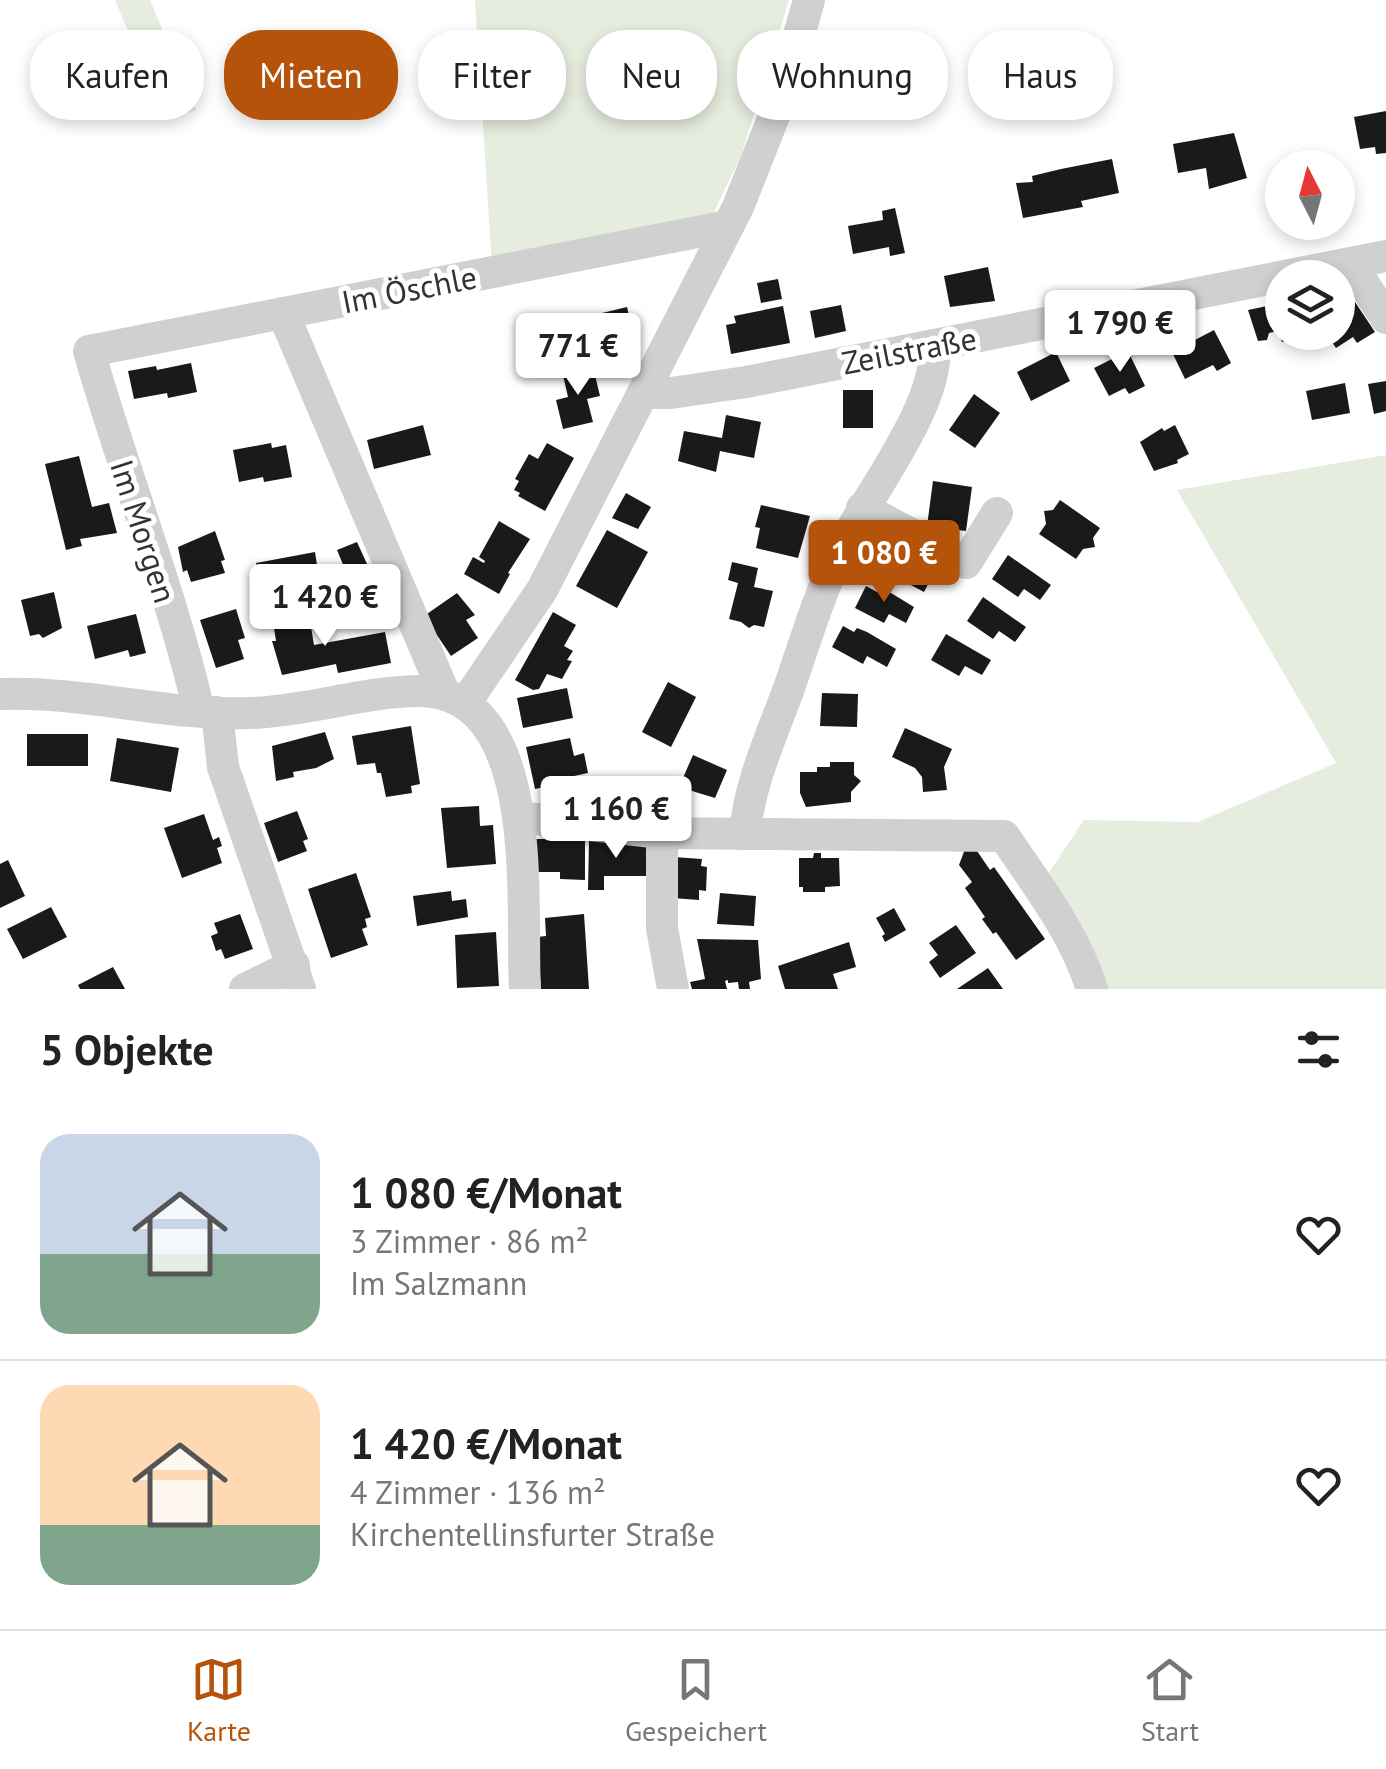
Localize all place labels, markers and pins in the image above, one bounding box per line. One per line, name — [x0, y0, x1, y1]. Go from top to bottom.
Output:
pin: 1 790 € — [1028, 290, 1212, 375]
pin: 771 € — [508, 313, 648, 398]
pin: 1 080 € — [792, 520, 976, 605]
pin: 1 420 € — [233, 564, 417, 649]
pin: 1 160 € — [524, 776, 708, 861]

